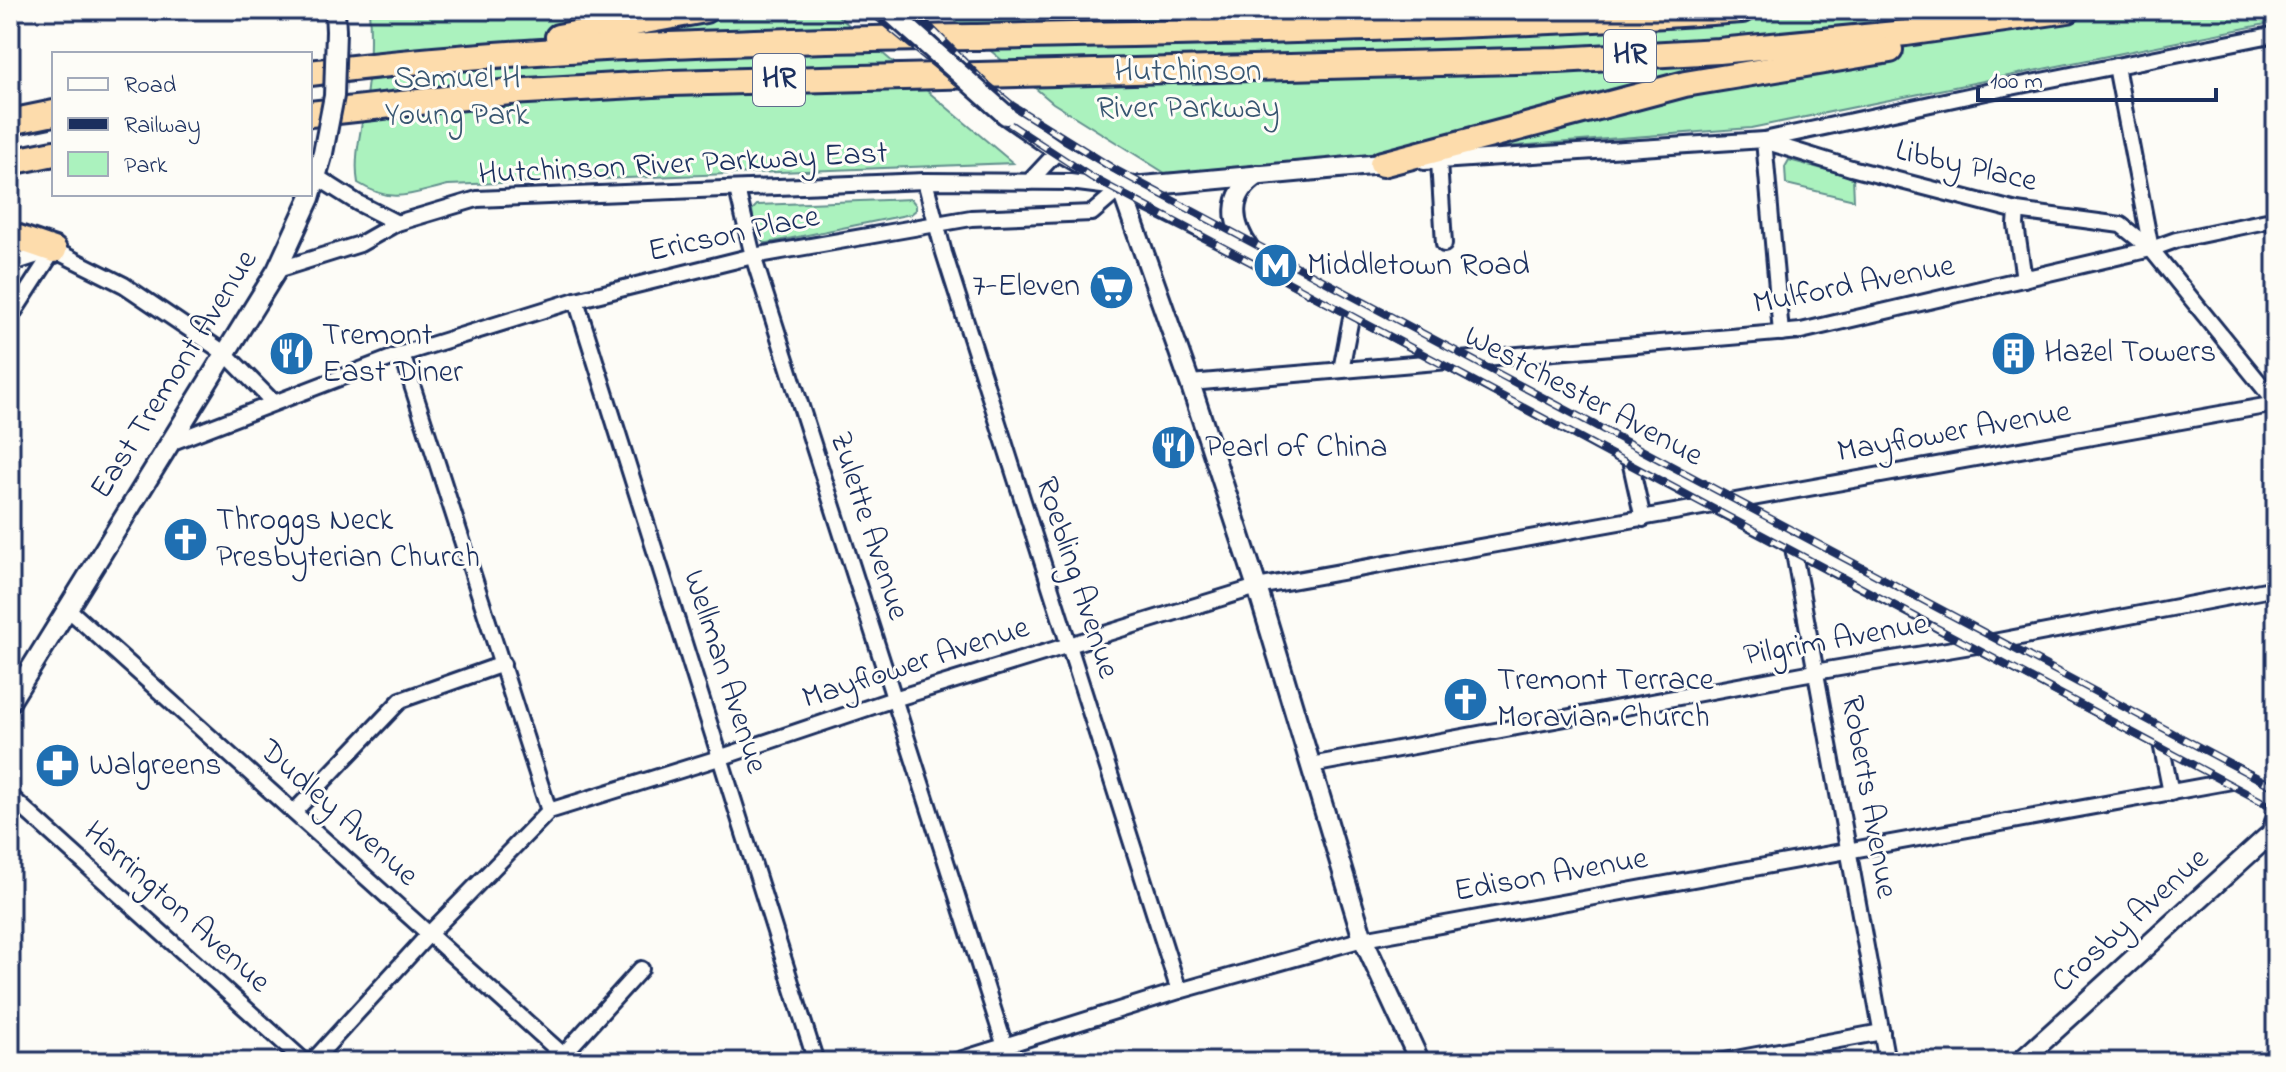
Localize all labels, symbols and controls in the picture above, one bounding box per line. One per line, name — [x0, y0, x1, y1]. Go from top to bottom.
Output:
road number: HR — [1604, 30, 1656, 82]
park label: Hutchinson River Parkway — [1097, 49, 1279, 133]
legend — [52, 52, 312, 196]
scale bar — [1978, 52, 2216, 102]
road number: HR — [753, 54, 805, 106]
park label: Samuel H Young Park — [385, 56, 530, 140]
text: 100 m — [1990, 65, 2043, 100]
text: Road — [124, 69, 177, 104]
text: Railway — [124, 109, 201, 145]
street label: Libby Place — [1891, 128, 2042, 206]
street label: Hutchinson River Parkway East — [477, 131, 889, 199]
text: Park — [124, 149, 168, 184]
street label: Ericson Place — [644, 194, 825, 276]
street label: East Tremont Avenue — [79, 241, 271, 509]
metro station icon: Middletown Road — [1252, 242, 1300, 290]
place label: Middletown Road — [1307, 243, 1530, 290]
street label: Mulford Avenue — [1749, 243, 1959, 329]
supermarket icon: 7-Eleven — [1087, 263, 1135, 311]
place label: 7-Eleven — [972, 264, 1080, 311]
place label: Tremont East Diner — [322, 313, 463, 397]
street label: Westchester Avenue — [1455, 314, 1712, 480]
building icon: Hazel Towers — [1989, 329, 2037, 377]
restaurant icon: Tremont East Diner — [267, 330, 315, 378]
place label: Hazel Towers — [2044, 330, 2216, 377]
street label: Mayflower Avenue — [1834, 389, 2075, 477]
restaurant icon: Pearl of China — [1150, 424, 1198, 472]
place label: Pearl of China — [1205, 425, 1388, 472]
street label: Zulette Avenue — [815, 426, 921, 627]
street label: Roebling Avenue — [1021, 471, 1131, 686]
place label: Throggs Neck Presbyterian Church — [216, 498, 480, 582]
church icon: Throggs Neck Presbyterian Church — [161, 515, 209, 563]
street label: Wellman Avenue — [669, 564, 779, 780]
street label: Pilgrim Avenue — [1740, 602, 1932, 680]
street label: Mayflower Avenue — [796, 605, 1036, 723]
place label: Tremont Terrace Moravian Church — [1497, 658, 1715, 742]
church icon: Tremont Terrace Moravian Church — [1442, 675, 1490, 723]
street label: Roberts Avenue — [1827, 692, 1909, 903]
street label: Dudley Avenue — [247, 729, 429, 899]
pharmacy icon: Walgreens — [34, 742, 82, 790]
place label: Walgreens — [89, 743, 222, 790]
street label: Harrington Avenue — [72, 811, 281, 1006]
street label: Edison Avenue — [1451, 836, 1652, 916]
street label: Crosby Avenue — [2041, 837, 2221, 1005]

